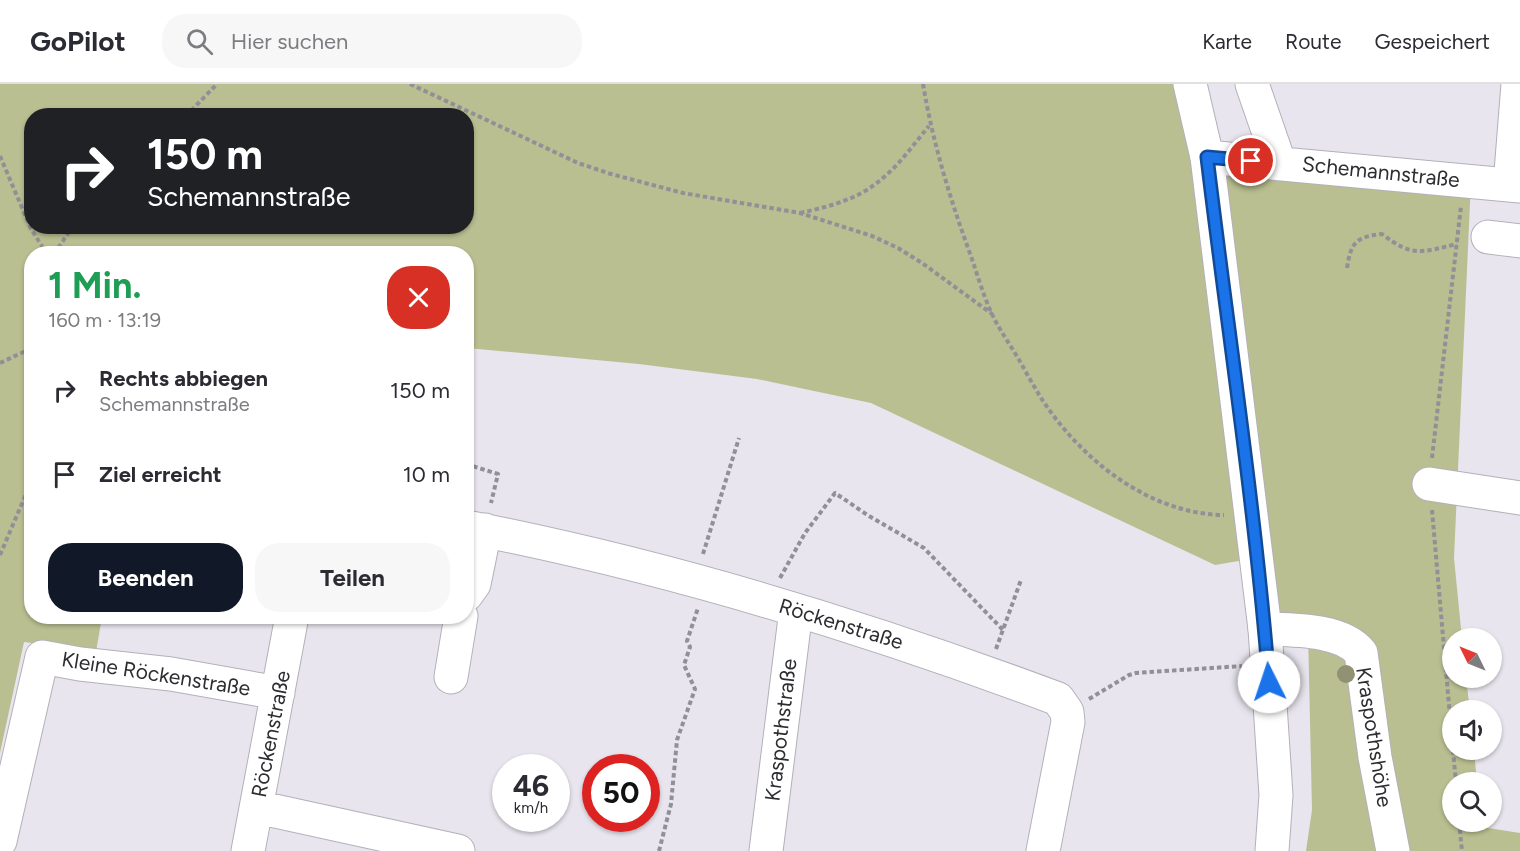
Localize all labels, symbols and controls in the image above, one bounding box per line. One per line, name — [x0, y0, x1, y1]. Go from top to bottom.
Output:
search box — [162, 14, 582, 68]
text: GoPilot — [30, 24, 126, 58]
icon: search — [183, 25, 216, 58]
text: Hier suchen — [231, 28, 348, 55]
text: Karte — [1202, 29, 1252, 54]
text: Route — [1285, 29, 1341, 54]
text: Gespeichert — [1374, 29, 1490, 54]
text: 150 m — [147, 129, 263, 180]
icon: right — [48, 132, 126, 210]
pin — [1225, 135, 1276, 186]
icon: arrive — [1234, 144, 1267, 177]
street label: Schemannstraße — [1301, 151, 1461, 192]
text: Schemannstraße — [147, 180, 351, 213]
text: 1 Min. — [48, 264, 141, 307]
button: close — [387, 266, 450, 329]
text: 160 m · 13:19 — [48, 308, 161, 332]
text: Rechts abbiegen — [99, 365, 268, 392]
icon: right — [48, 374, 81, 407]
text: 150 m — [390, 377, 450, 404]
text: Schemannstraße — [99, 392, 250, 416]
icon: arrive — [48, 458, 81, 491]
text: Ziel erreicht — [99, 461, 222, 488]
text: 10 m — [403, 461, 450, 488]
button: Beenden — [48, 543, 243, 612]
button: Teilen — [255, 543, 450, 612]
street label: Röckenstraße — [776, 593, 906, 654]
north arrow — [1442, 628, 1502, 688]
map controls — [1442, 628, 1502, 832]
street label: Kleine Röckenstraße — [60, 646, 252, 701]
position arrow — [1237, 650, 1301, 714]
street label: Kraspothstraße — [759, 657, 802, 803]
street label: Kraspothshöhe — [1351, 665, 1398, 809]
street label: Röckenstraße — [246, 668, 295, 799]
button: sound — [1442, 700, 1502, 760]
speed limit sign: 50 — [582, 754, 660, 832]
text: 46 — [513, 767, 549, 804]
button: search — [1442, 772, 1502, 832]
text: km/h — [514, 799, 548, 817]

